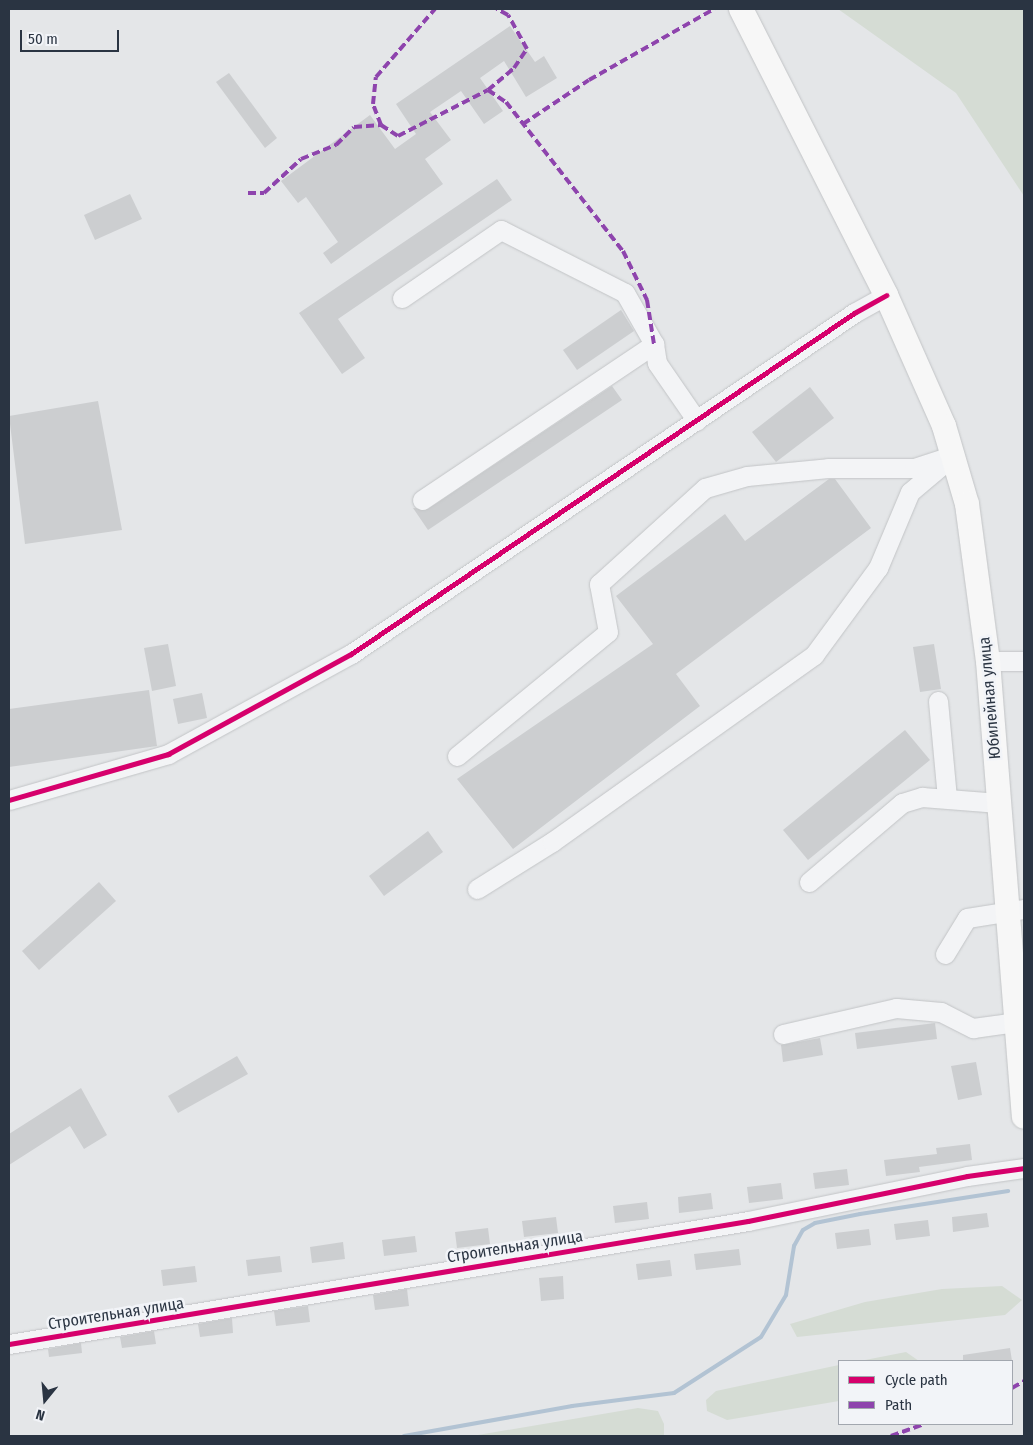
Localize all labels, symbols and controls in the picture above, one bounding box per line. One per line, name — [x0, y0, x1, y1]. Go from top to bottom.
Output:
scale bar — [22, 20, 121, 52]
text: 50 m — [28, 30, 58, 48]
street label: Юбилейная улица — [975, 636, 1005, 760]
street label: Строительная улица — [446, 1227, 584, 1267]
street label: Строительная улица — [47, 1294, 185, 1334]
legend — [838, 1360, 1013, 1425]
text: Cycle path — [885, 1371, 948, 1389]
north arrow — [20, 1375, 70, 1425]
text: Path — [885, 1396, 912, 1414]
text: N — [34, 1405, 47, 1424]

